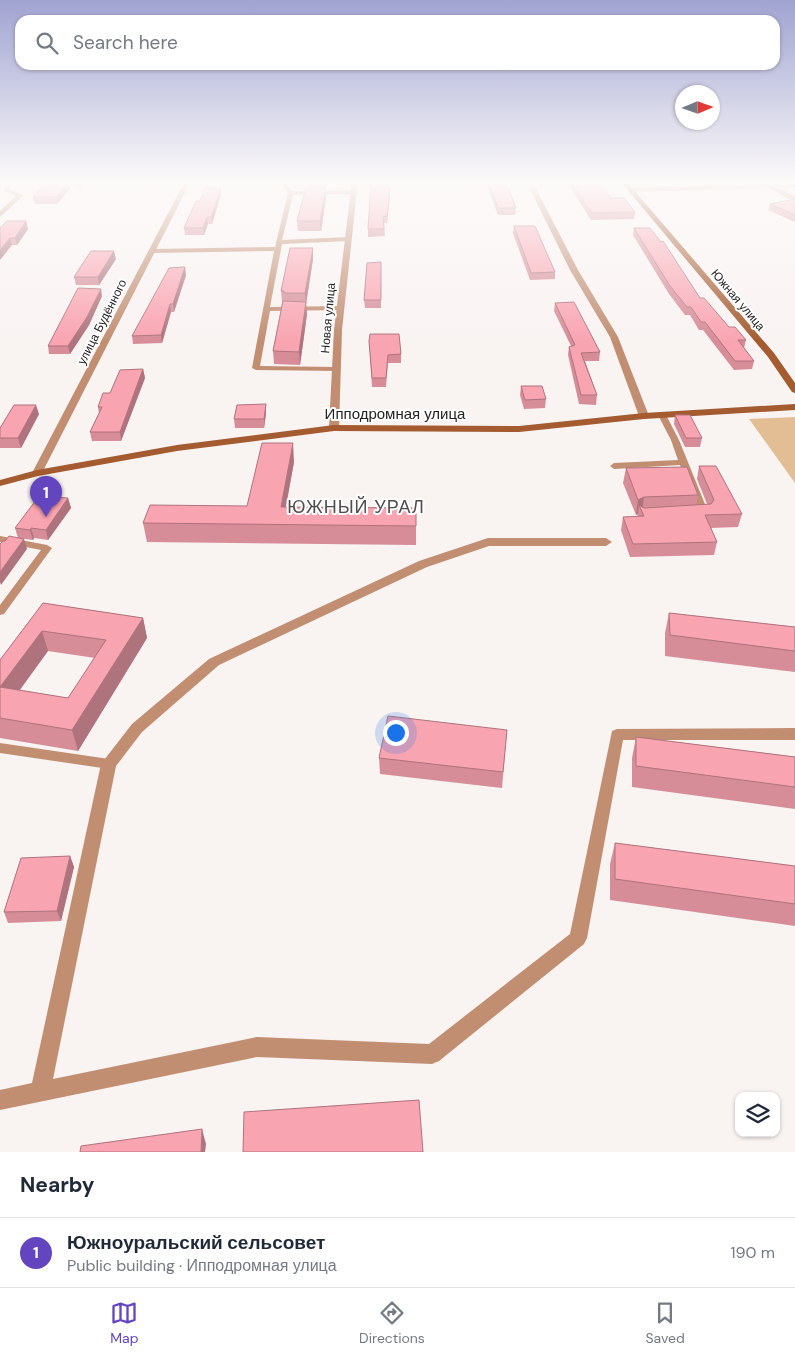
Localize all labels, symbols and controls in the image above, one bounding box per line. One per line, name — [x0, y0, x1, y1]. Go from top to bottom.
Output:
search box — [15, 15, 780, 70]
icon: search — [33, 29, 61, 57]
text: Search here — [73, 30, 178, 55]
north arrow — [675, 85, 720, 130]
street label: Южная улица — [707, 266, 769, 335]
street label: улица Будённого — [74, 276, 131, 367]
street label: Новая улица — [317, 282, 339, 354]
street label: Ипподромная улица — [325, 404, 466, 424]
pin: 1 — [30, 476, 62, 517]
district label: ЮЖНЫЙ УРАЛ — [287, 495, 425, 519]
your location — [383, 720, 409, 746]
map controls — [735, 1092, 780, 1137]
button: layers — [735, 1092, 780, 1137]
text: Nearby — [20, 1171, 94, 1199]
text: Южноуральский сельсовет — [67, 1230, 325, 1255]
text: 1 — [33, 1242, 39, 1263]
text: 190 m — [731, 1242, 775, 1263]
text: Public building · Ипподромная улица — [67, 1255, 337, 1276]
tab: Map — [110, 1299, 138, 1347]
tab: Directions — [359, 1299, 425, 1347]
tab: Saved — [645, 1299, 685, 1347]

